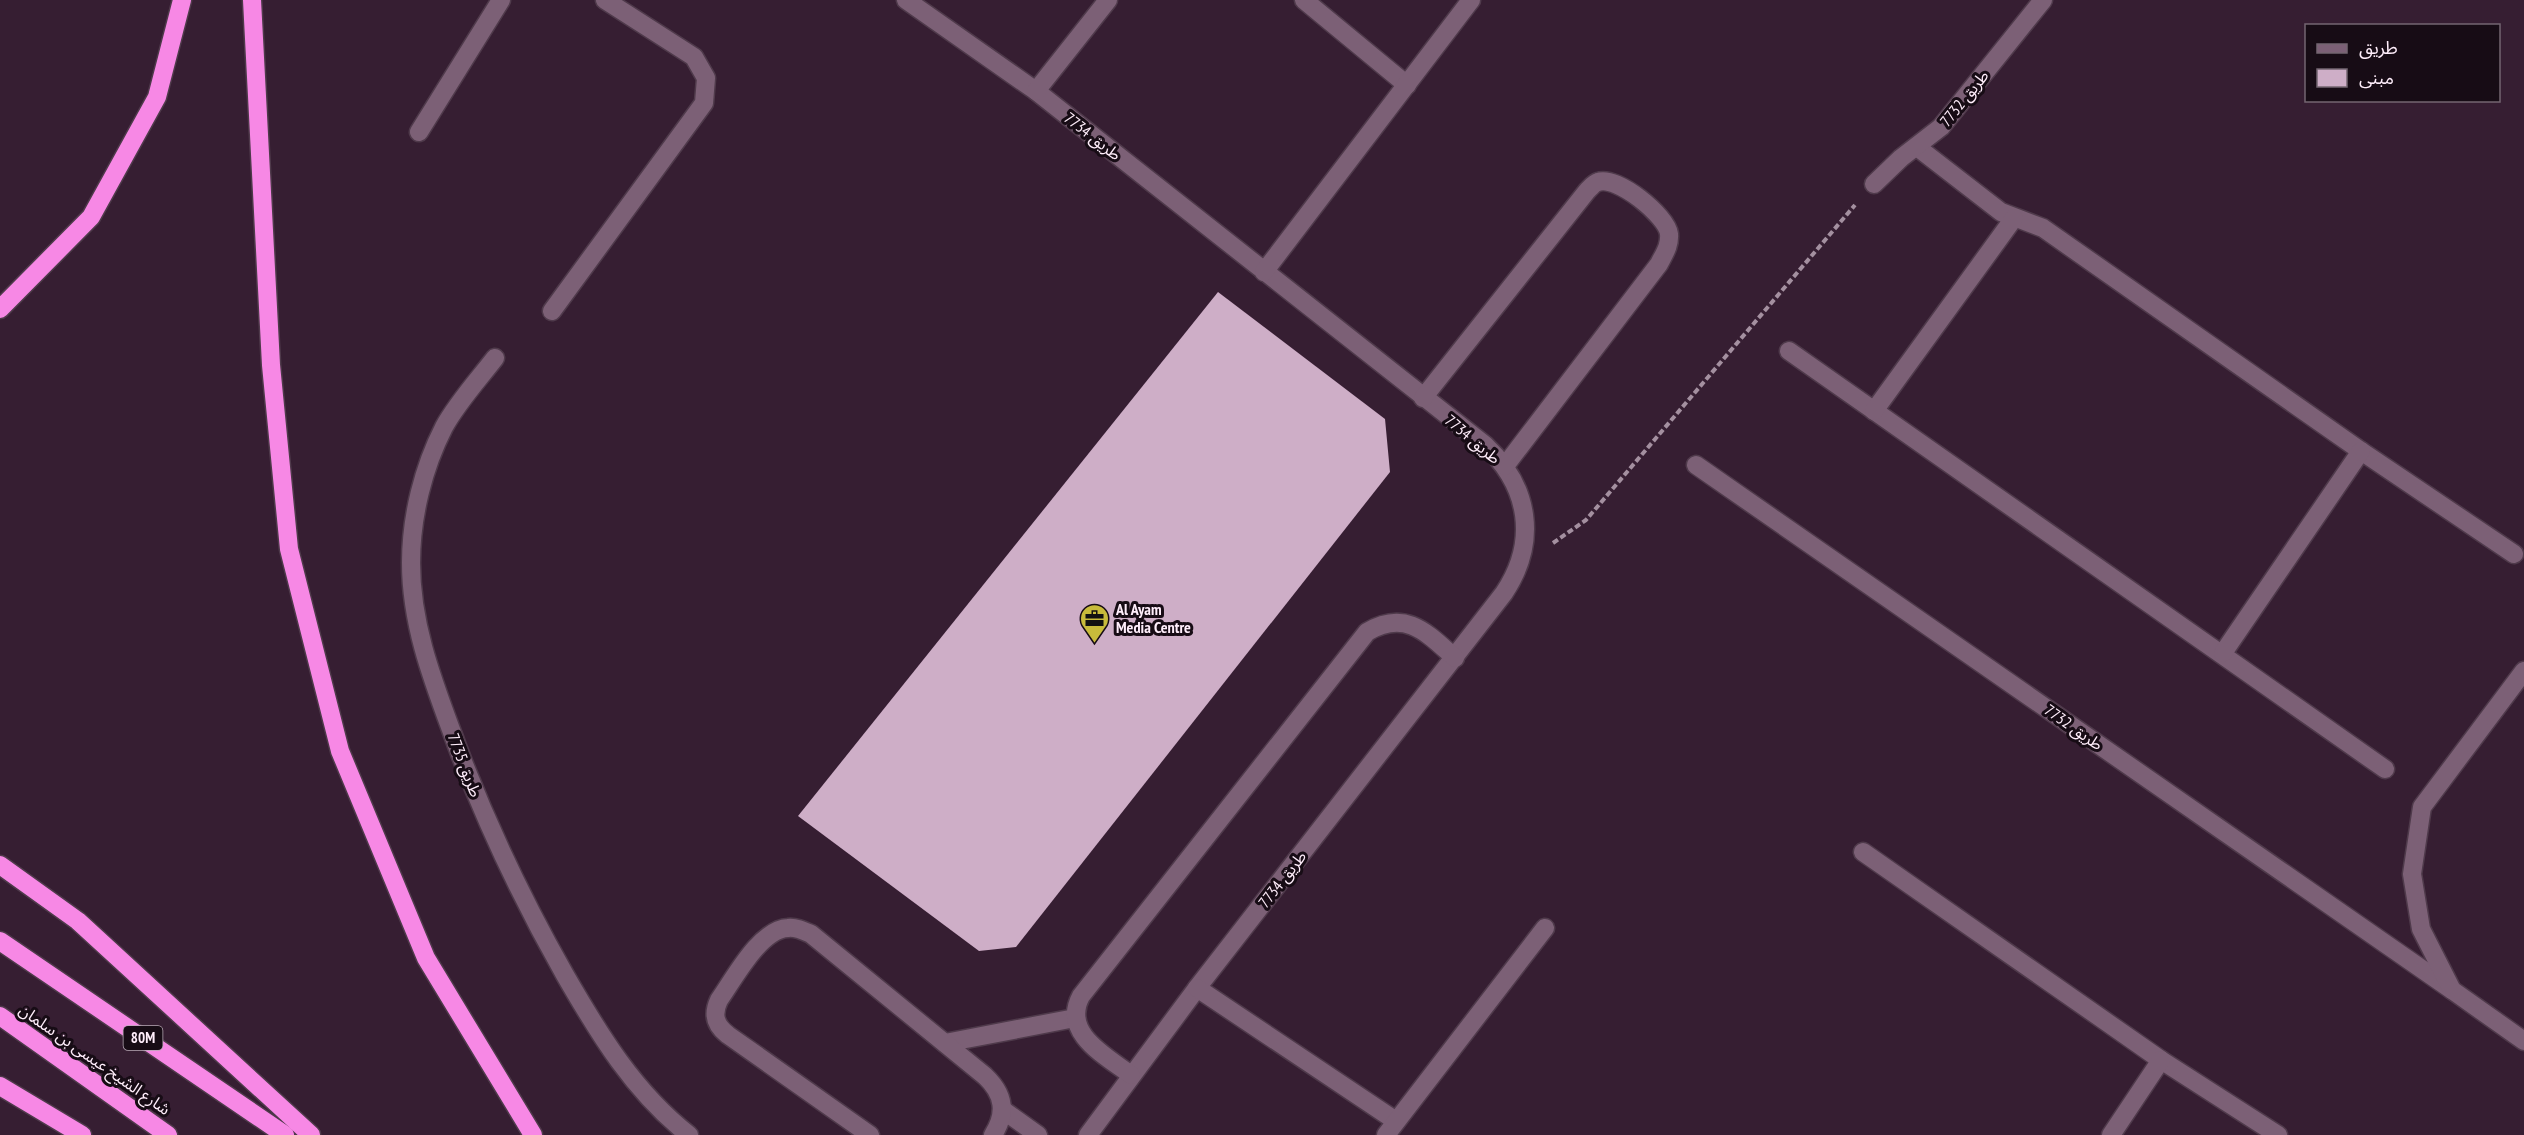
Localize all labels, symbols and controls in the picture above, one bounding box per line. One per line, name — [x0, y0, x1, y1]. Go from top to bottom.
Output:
legend — [2305, 24, 2500, 102]
text: طريق — [2359, 36, 2398, 59]
street label: طريق 7732 — [1935, 66, 1994, 131]
text: مبنى — [2359, 66, 2394, 89]
street label: طريق 7734 — [1060, 108, 1126, 165]
street label: طريق 7734 — [1440, 410, 1505, 469]
place label: Al Ayam Media Centre — [1115, 599, 1191, 637]
office icon: Al Ayam Media Centre — [1079, 602, 1111, 644]
street label: طريق 7732 — [2040, 700, 2107, 755]
street label: طريق 7735 — [443, 730, 486, 800]
street label: طريق 7734 — [1254, 846, 1311, 912]
street label: شارع الشيخ عيسى بن سلمان — [14, 999, 175, 1121]
road number: 80M — [124, 1026, 162, 1050]

